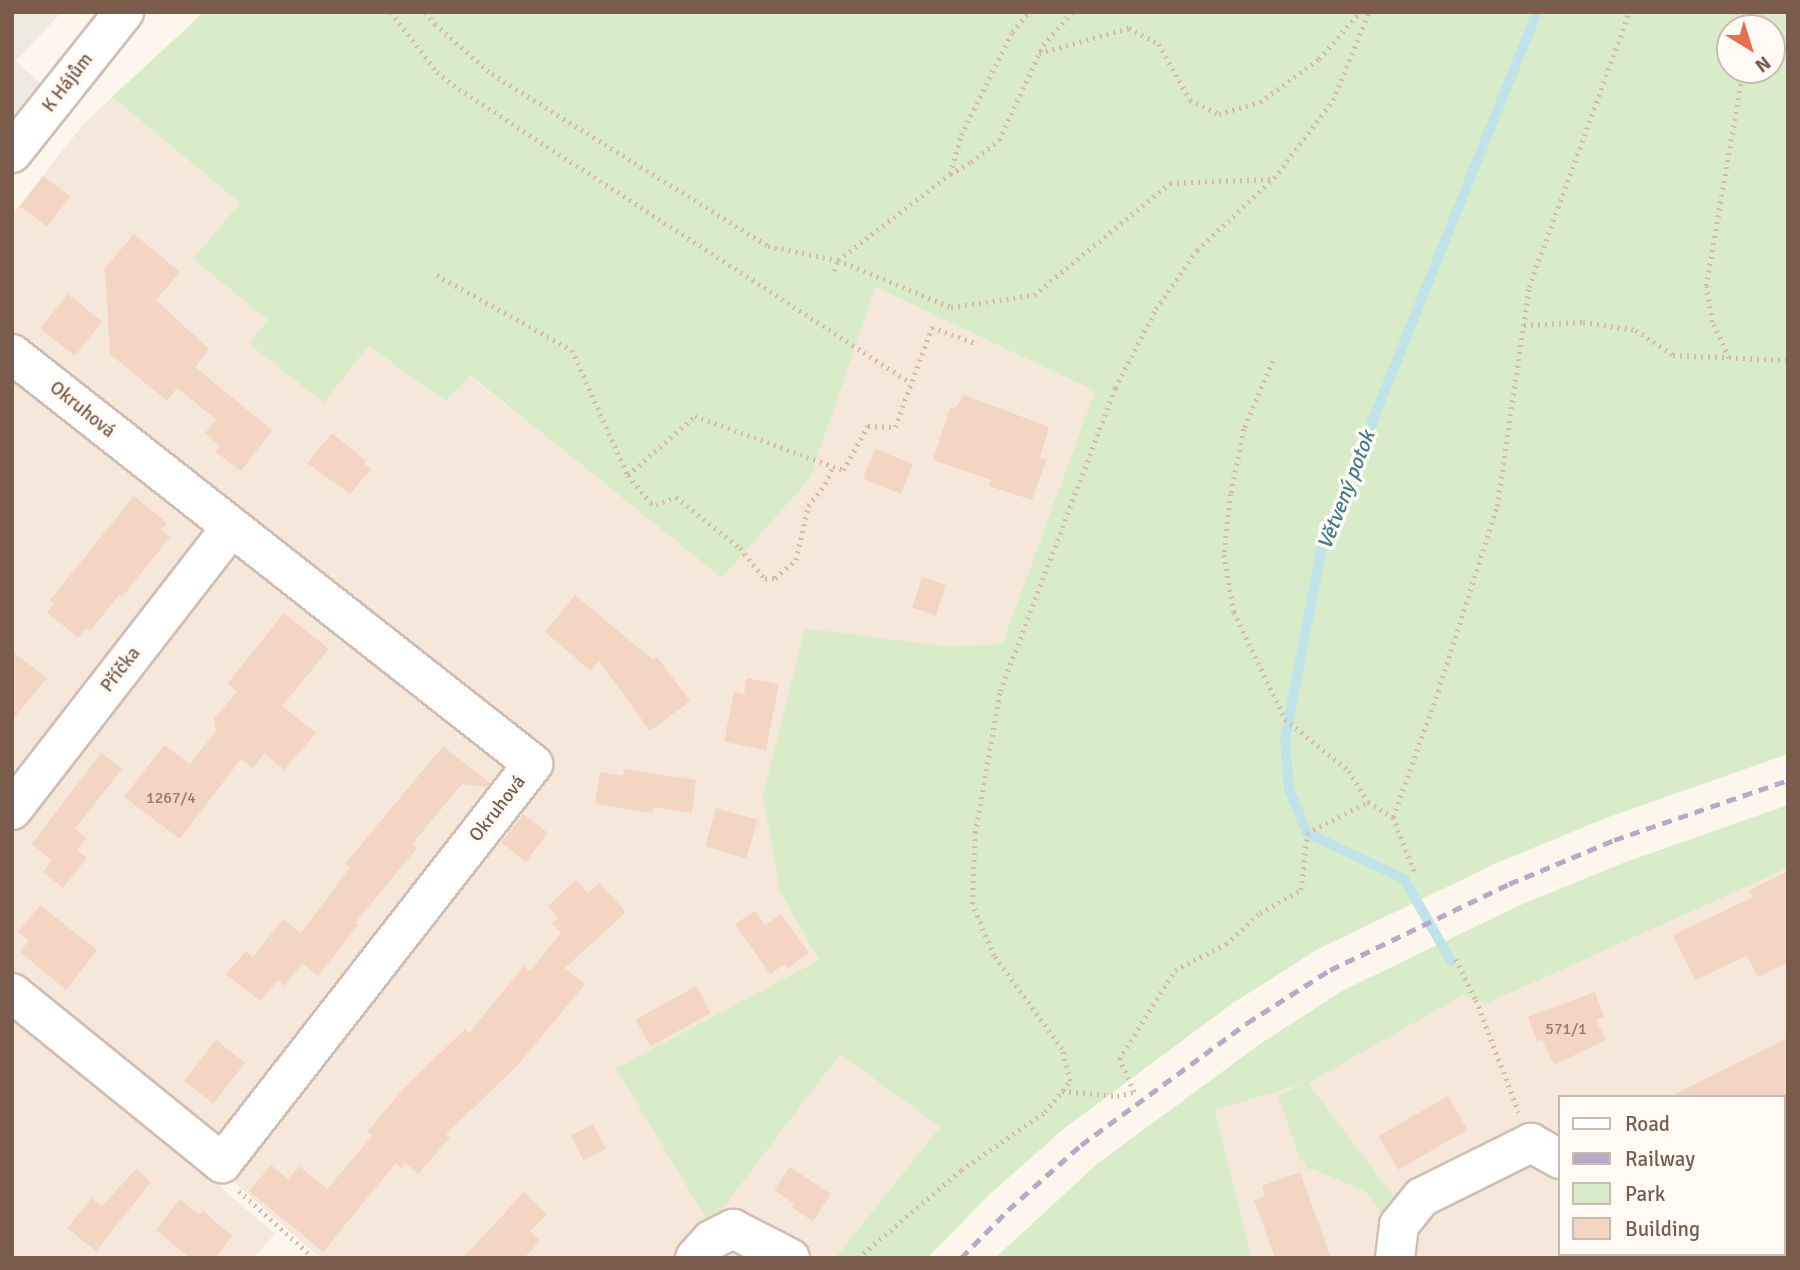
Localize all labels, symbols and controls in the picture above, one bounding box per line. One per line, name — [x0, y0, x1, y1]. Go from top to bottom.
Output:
north arrow — [1716, 14, 1786, 84]
street label: K Hájům — [38, 49, 98, 117]
text: N — [1750, 50, 1775, 77]
street label: Okruhová — [45, 377, 119, 443]
water label: Větvený potok — [1312, 427, 1380, 553]
street label: Příčka — [96, 643, 146, 697]
street label: Okruhová — [465, 771, 531, 847]
house number: 1267/4 — [146, 788, 196, 808]
house number: 571/1 — [1545, 1019, 1587, 1039]
legend — [1559, 1095, 1786, 1256]
text: Road — [1625, 1111, 1670, 1137]
text: Railway — [1625, 1146, 1695, 1172]
text: Park — [1625, 1181, 1665, 1207]
text: Building — [1625, 1216, 1700, 1242]

